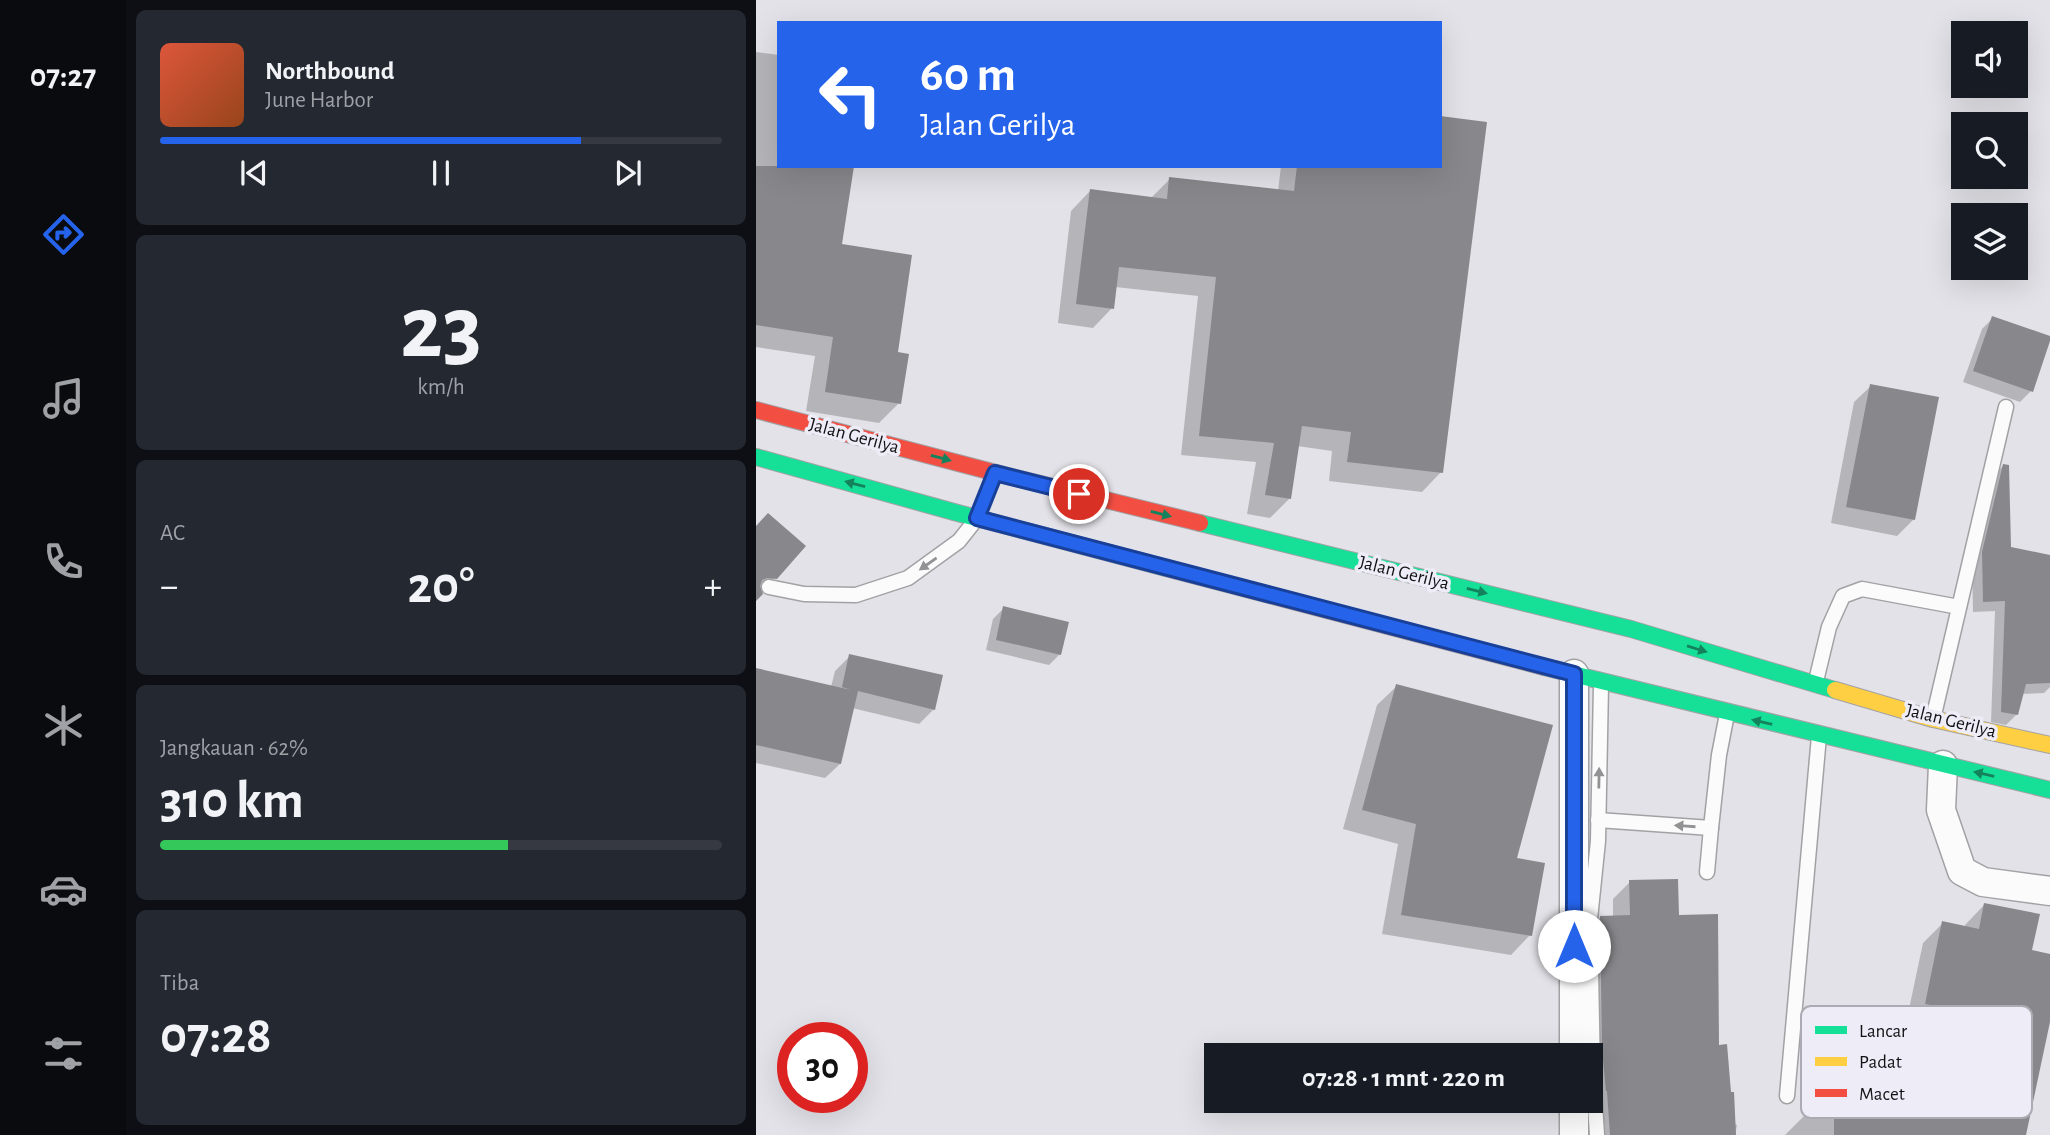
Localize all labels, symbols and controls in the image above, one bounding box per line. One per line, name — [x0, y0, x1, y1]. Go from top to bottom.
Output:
map controls — [1951, 21, 2028, 280]
button: sound — [1951, 21, 2028, 98]
icon: left — [805, 49, 896, 140]
text: 60 m — [920, 51, 1016, 100]
text: Northbound — [265, 58, 394, 84]
text: 07:27 — [30, 60, 96, 92]
text: June Harbor — [265, 89, 373, 112]
text: Jalan Gerilya — [920, 109, 1075, 141]
button: search — [1951, 112, 2028, 189]
icon: previous — [235, 154, 273, 192]
icon: pause — [422, 154, 460, 192]
icon: next — [609, 154, 647, 192]
button: layers — [1951, 203, 2028, 280]
icon: directions — [39, 210, 88, 259]
text: 23 — [400, 283, 482, 374]
icon: music — [39, 374, 88, 423]
text: km/h — [417, 376, 465, 399]
street label: Jalan Gerilya — [807, 415, 901, 457]
one-way arrow — [930, 454, 951, 464]
pin — [1049, 464, 1109, 524]
icon: arrive — [1060, 475, 1098, 513]
one-way arrow — [844, 479, 865, 489]
one-way arrow — [1150, 509, 1172, 520]
text: AC — [160, 522, 185, 545]
icon: phone — [39, 537, 88, 586]
street label: Jalan Gerilya — [1357, 553, 1451, 593]
one-way arrow — [919, 556, 937, 570]
text: 20° — [408, 560, 474, 612]
text: − — [160, 568, 178, 606]
text: + — [704, 568, 722, 606]
one-way arrow — [1466, 586, 1488, 597]
one-way arrow — [1687, 644, 1708, 654]
icon: climate — [39, 701, 88, 750]
street label: Jalan Gerilya — [1904, 701, 1998, 741]
one-way arrow — [1751, 716, 1773, 727]
text: Jangkauan · 62% — [160, 737, 308, 760]
one-way arrow — [1594, 767, 1605, 789]
one-way arrow — [1972, 768, 1994, 779]
text: 310 km — [160, 775, 304, 827]
one-way arrow — [1673, 820, 1695, 831]
icon: car — [39, 865, 88, 914]
position arrow — [1537, 909, 1611, 983]
text: Tiba — [160, 972, 199, 995]
legend — [1801, 1006, 2032, 1118]
text: 07:28 — [160, 1010, 272, 1062]
speed limit sign: 30 — [777, 1022, 868, 1113]
text: Lancar — [1859, 1022, 1907, 1041]
icon: filters — [39, 1029, 88, 1078]
text: Padat — [1859, 1053, 1902, 1072]
text: 07:28 · 1 mnt · 220 m — [1302, 1065, 1505, 1091]
text: Macet — [1859, 1085, 1905, 1104]

